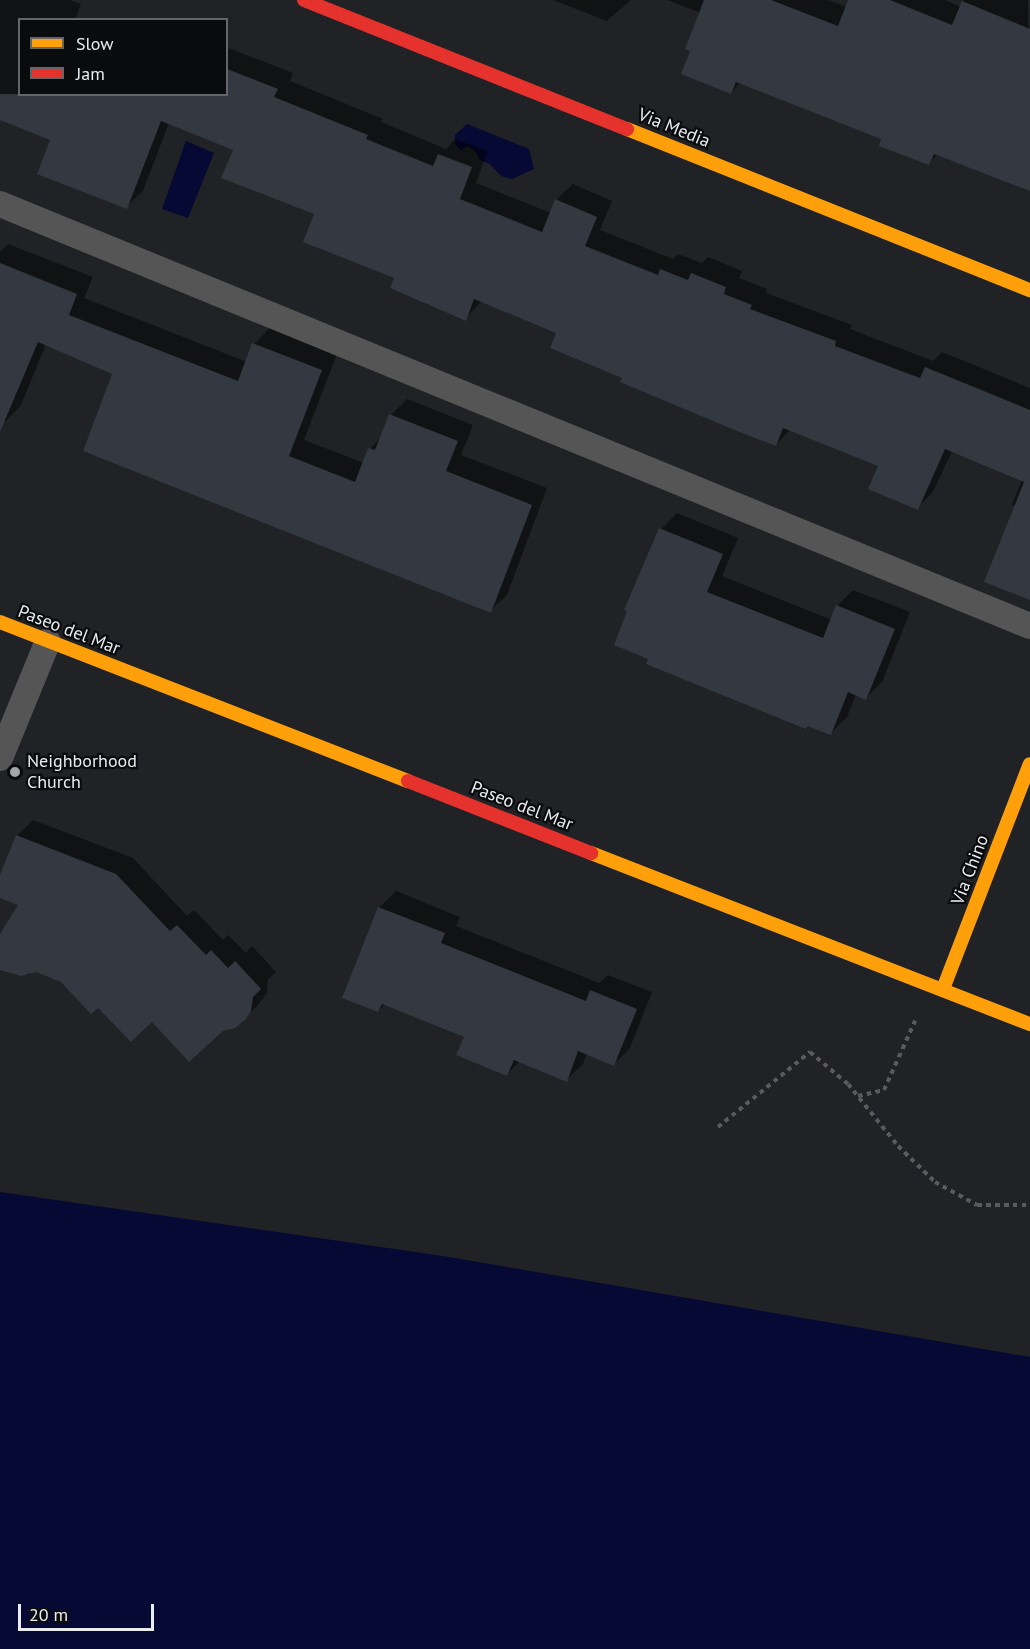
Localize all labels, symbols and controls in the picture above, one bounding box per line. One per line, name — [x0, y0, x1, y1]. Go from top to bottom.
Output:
legend — [18, 18, 228, 96]
text: Slow — [76, 32, 114, 55]
text: Jam — [76, 62, 105, 85]
street label: Via Media — [635, 104, 713, 152]
street label: Paseo del Mar — [15, 601, 123, 659]
place label: Neighborhood Church — [27, 751, 137, 794]
marker: Neighborhood Church — [8, 765, 22, 779]
street label: Paseo del Mar — [468, 777, 576, 835]
street label: Via Chino — [947, 832, 993, 908]
scale bar — [21, 1592, 158, 1630]
text: 20 m — [29, 1603, 68, 1626]

